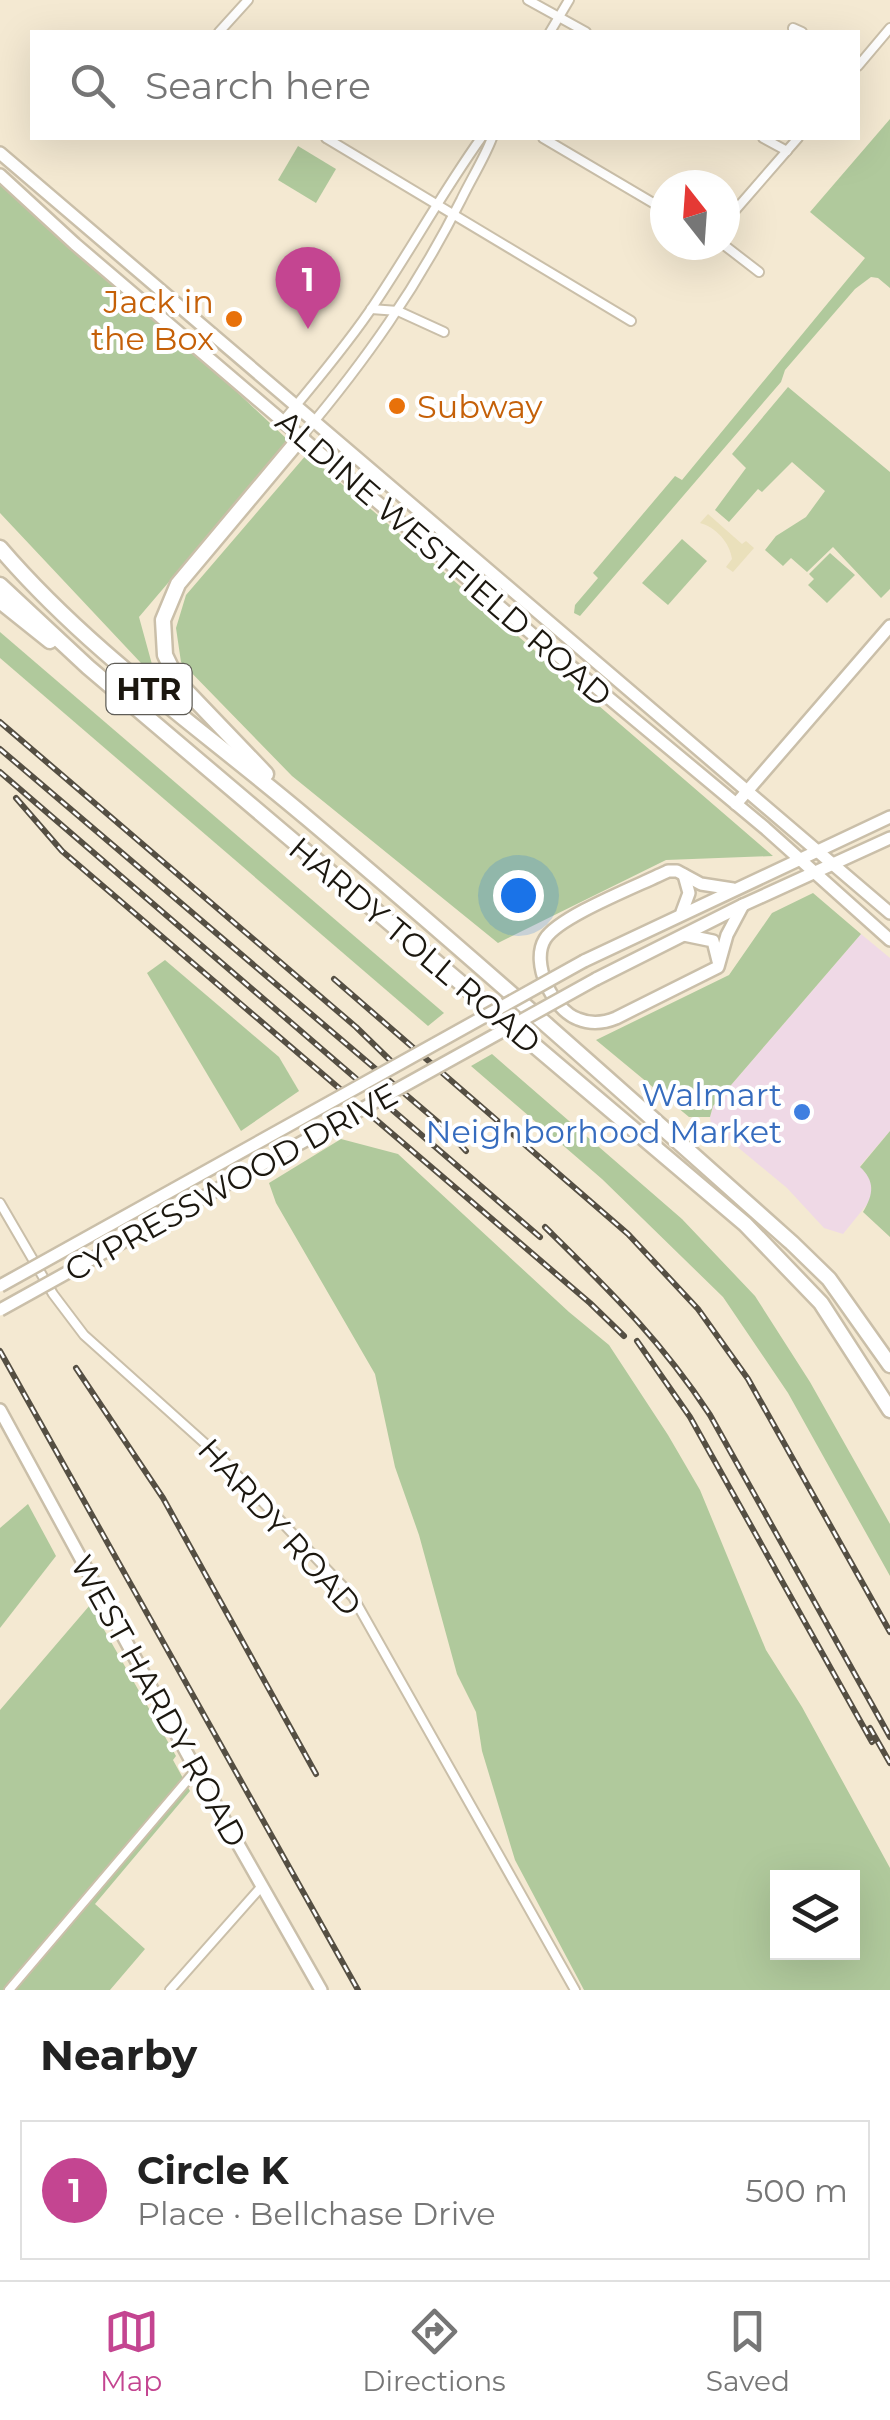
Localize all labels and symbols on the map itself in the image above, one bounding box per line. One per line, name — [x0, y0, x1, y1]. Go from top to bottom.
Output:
north arrow — [650, 170, 740, 260]
pin: 1 — [276, 246, 340, 329]
place label: Jack in the Box — [91, 282, 214, 358]
marker: Jack in the Box — [223, 308, 245, 330]
place label: Subway — [417, 387, 543, 426]
marker: Subway — [386, 395, 408, 417]
street label: ALDINE WESTFIELD ROAD — [268, 402, 620, 714]
road number: HTR — [106, 664, 192, 714]
street label: HARDY TOLL ROAD — [281, 828, 549, 1062]
your location — [493, 870, 544, 921]
street label: CYPRESSWOOD DRIVE — [58, 1074, 404, 1290]
place label: Walmart Neighborhood Market — [426, 1075, 782, 1151]
marker: Walmart Neighborhood Market — [791, 1101, 813, 1123]
street label: HARDY ROAD — [190, 1430, 370, 1624]
street label: WEST HARDY ROAD — [62, 1548, 256, 1854]

